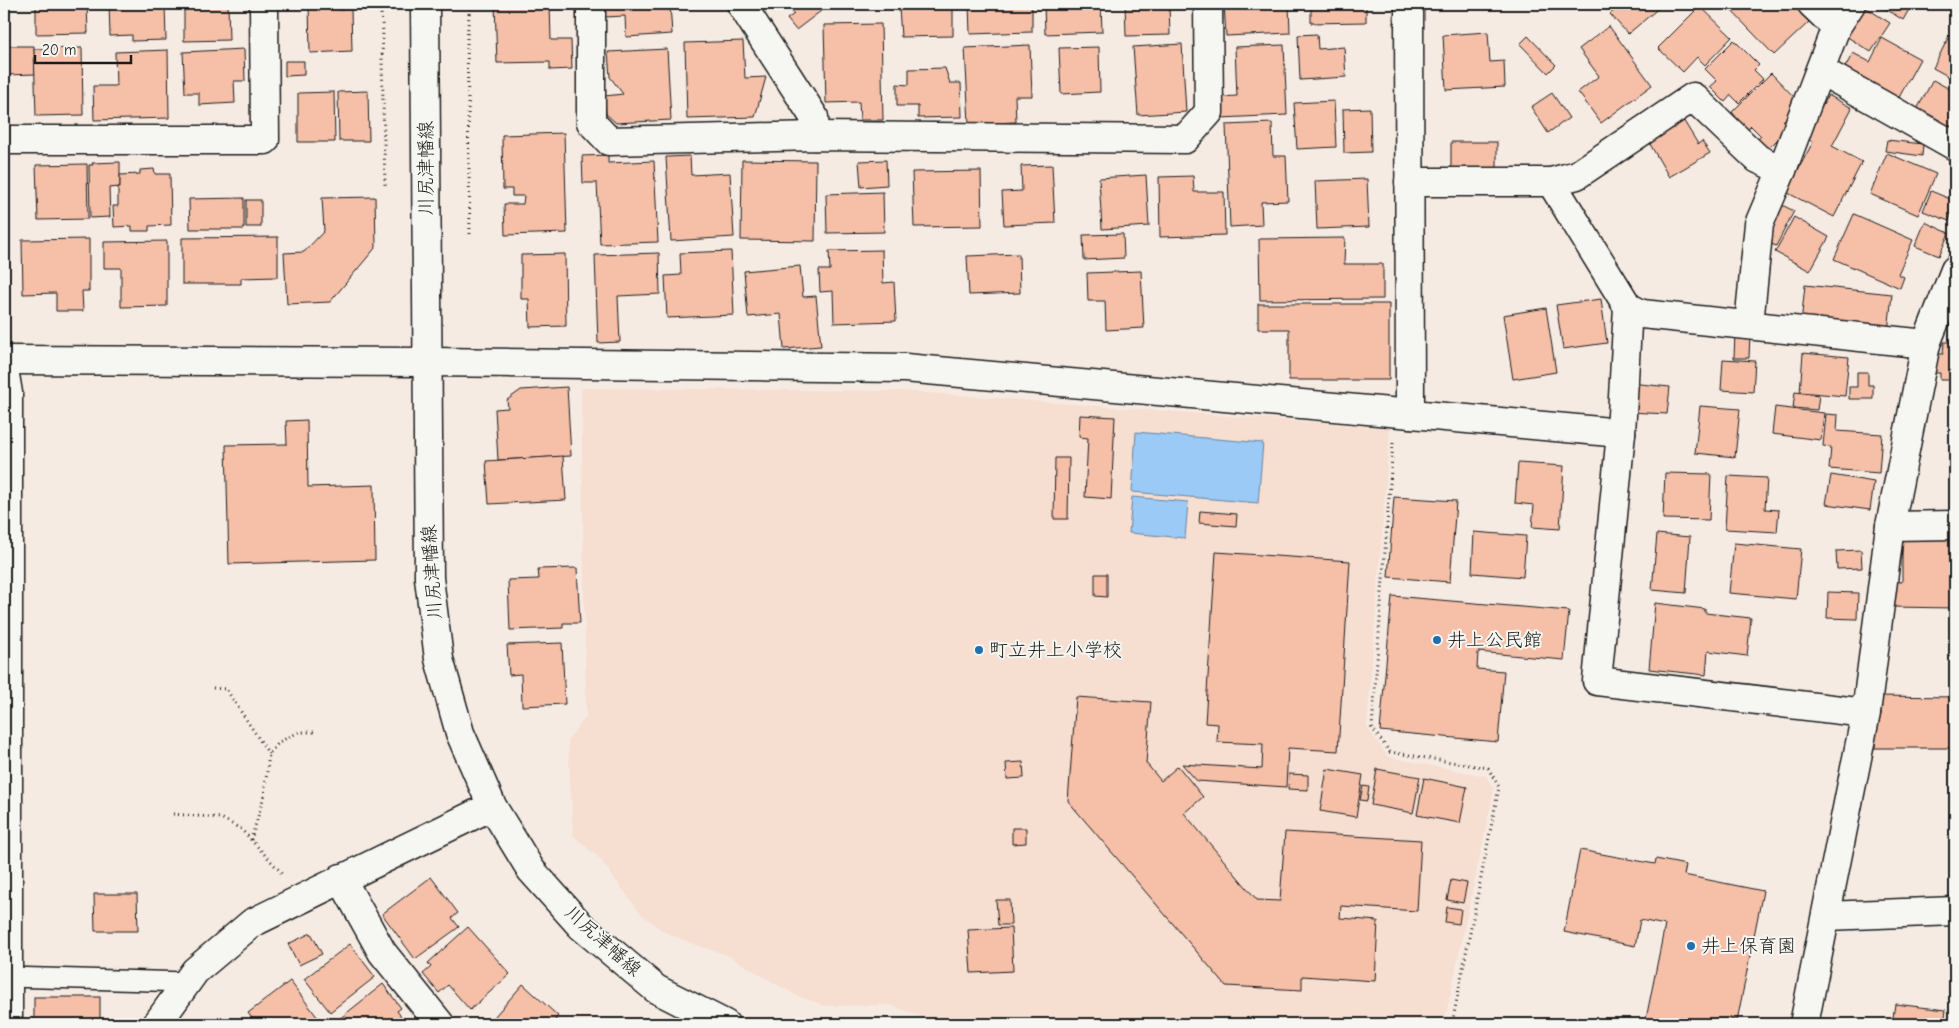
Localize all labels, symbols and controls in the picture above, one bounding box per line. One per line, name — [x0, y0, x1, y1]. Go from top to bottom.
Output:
scale bar — [35, 32, 131, 64]
text: 20 m — [42, 41, 76, 59]
street label: 川尻津幡線 — [415, 120, 437, 216]
street label: 川尻津幡線 — [418, 524, 446, 620]
place label: 井上公民館 — [1447, 629, 1542, 651]
marker: 井上公民館 — [1431, 634, 1443, 646]
place label: 町立井上小学校 — [989, 639, 1122, 661]
marker: 町立井上小学校 — [973, 644, 985, 656]
street label: 川尻津幡線 — [560, 901, 646, 981]
place label: 井上保育園 — [1701, 935, 1796, 957]
marker: 井上保育園 — [1685, 940, 1697, 952]

